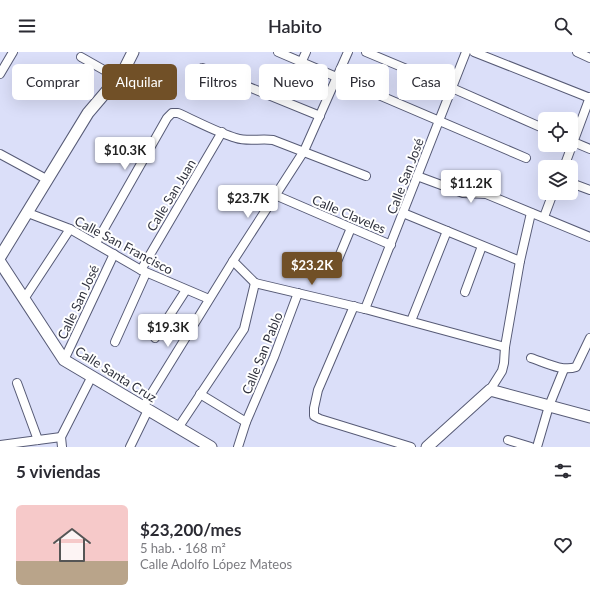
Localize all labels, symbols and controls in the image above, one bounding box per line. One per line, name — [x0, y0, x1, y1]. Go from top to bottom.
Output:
icon: menu — [16, 15, 38, 37]
text: Habito — [268, 15, 322, 37]
icon: search — [552, 15, 574, 37]
chip: Comprar — [12, 64, 94, 100]
chip: Alquilar — [102, 64, 177, 100]
chip: Filtros — [185, 64, 251, 100]
chip: Nuevo — [259, 64, 328, 100]
chip: Piso — [336, 64, 389, 100]
chip: Casa — [397, 64, 455, 100]
map controls — [538, 112, 578, 200]
button: locate — [538, 112, 578, 152]
street label: Calle San José — [383, 136, 427, 216]
pin: $10.3K — [92, 137, 158, 171]
text: $10.3K — [104, 142, 146, 158]
street label: Calle San Juan — [143, 156, 199, 234]
button: layers — [538, 160, 578, 200]
pin: $11.2K — [438, 170, 504, 204]
text: $11.2K — [450, 175, 492, 191]
pin: $23.7K — [215, 185, 281, 219]
text: $23.7K — [227, 190, 269, 206]
street label: Calle Claveles — [310, 191, 389, 237]
street label: Calle San Francisco — [72, 212, 176, 278]
pin: $23.2K — [279, 252, 345, 286]
text: $23.2K — [291, 257, 333, 273]
street label: Calle San José — [54, 262, 102, 342]
street label: Calle San Pablo — [238, 310, 286, 396]
pin: $19.3K — [135, 314, 201, 348]
text: $19.3K — [147, 319, 189, 335]
street label: Calle Santa Cruz — [72, 343, 160, 405]
icon: filters — [552, 460, 574, 482]
text: 5 viviendas — [16, 461, 101, 482]
text: $23,200/mes — [140, 519, 241, 540]
icon: home — [48, 521, 96, 569]
icon: heart — [552, 534, 574, 556]
text: 5 hab. · 168 m² — [140, 540, 226, 556]
text: Calle Adolfo López Mateos — [140, 556, 292, 572]

